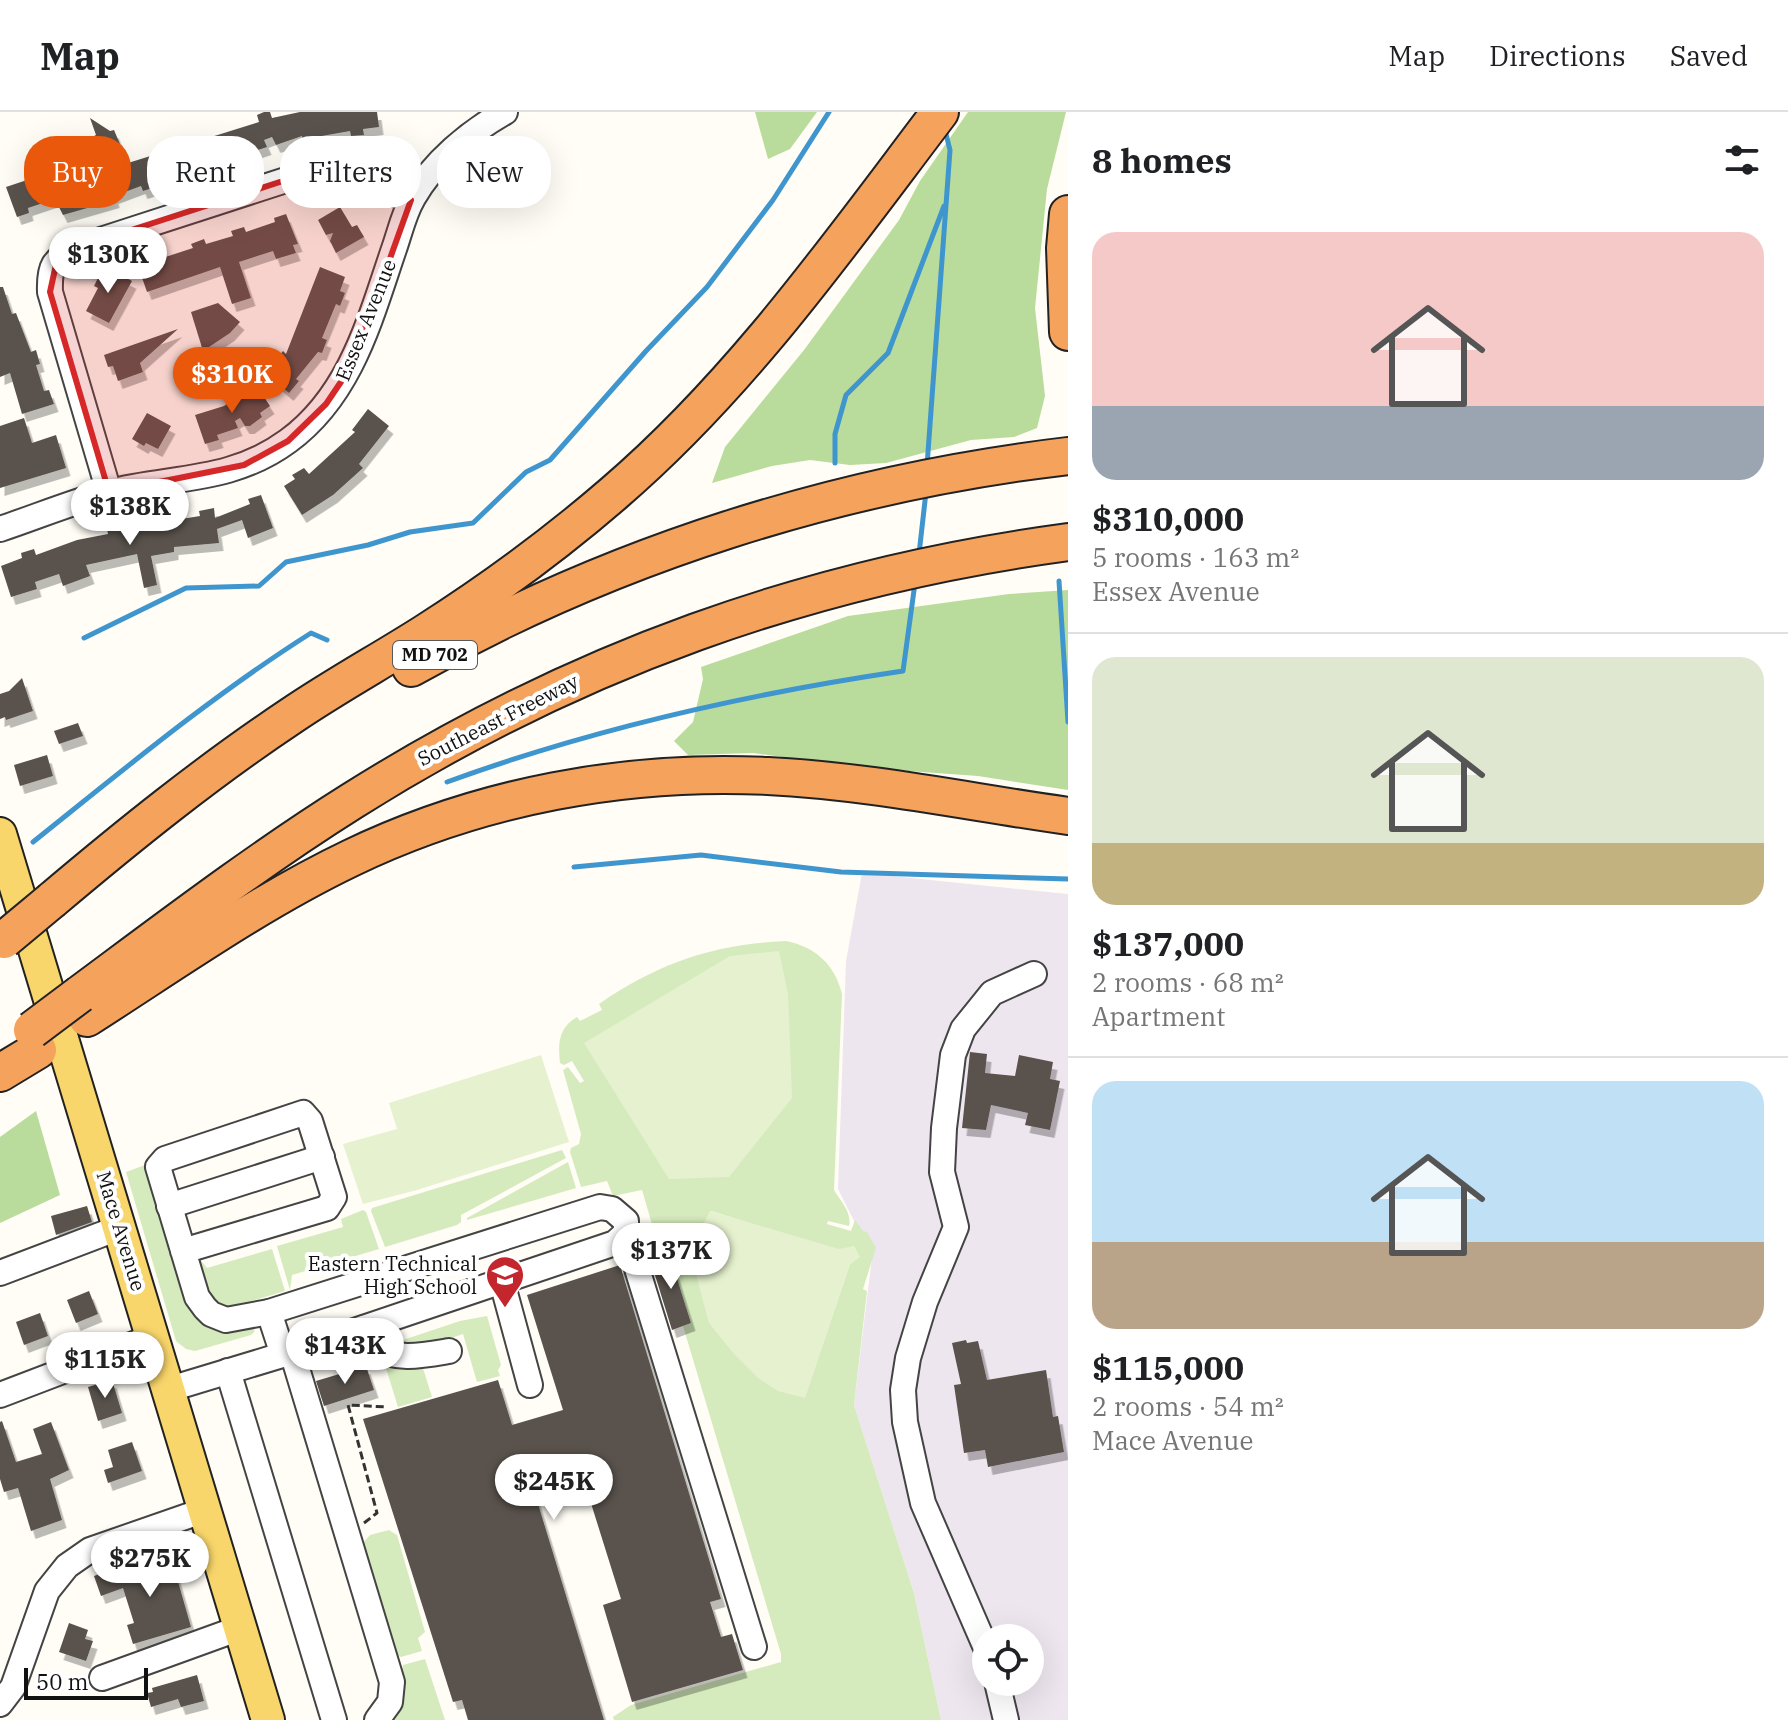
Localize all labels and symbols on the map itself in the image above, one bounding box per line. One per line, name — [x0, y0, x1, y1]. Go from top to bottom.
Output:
pin: $130K — [52, 227, 164, 295]
street label: Essex Avenue — [329, 255, 402, 385]
pin: $310K — [176, 347, 288, 415]
pin: $138K — [74, 479, 186, 547]
road number: MD 702 — [393, 641, 477, 669]
street label: Southeast Freeway — [413, 667, 583, 772]
street label: Mace Avenue — [90, 1168, 153, 1294]
pin: $137K — [615, 1223, 727, 1291]
place label: Eastern Technical High School — [308, 1250, 477, 1300]
school or university icon: Eastern Technical High School — [484, 1254, 526, 1309]
pin: $143K — [289, 1318, 401, 1386]
pin: $115K — [49, 1332, 161, 1400]
pin: $245K — [498, 1454, 610, 1522]
pin: $275K — [94, 1531, 206, 1599]
scale bar — [24, 1664, 148, 1700]

